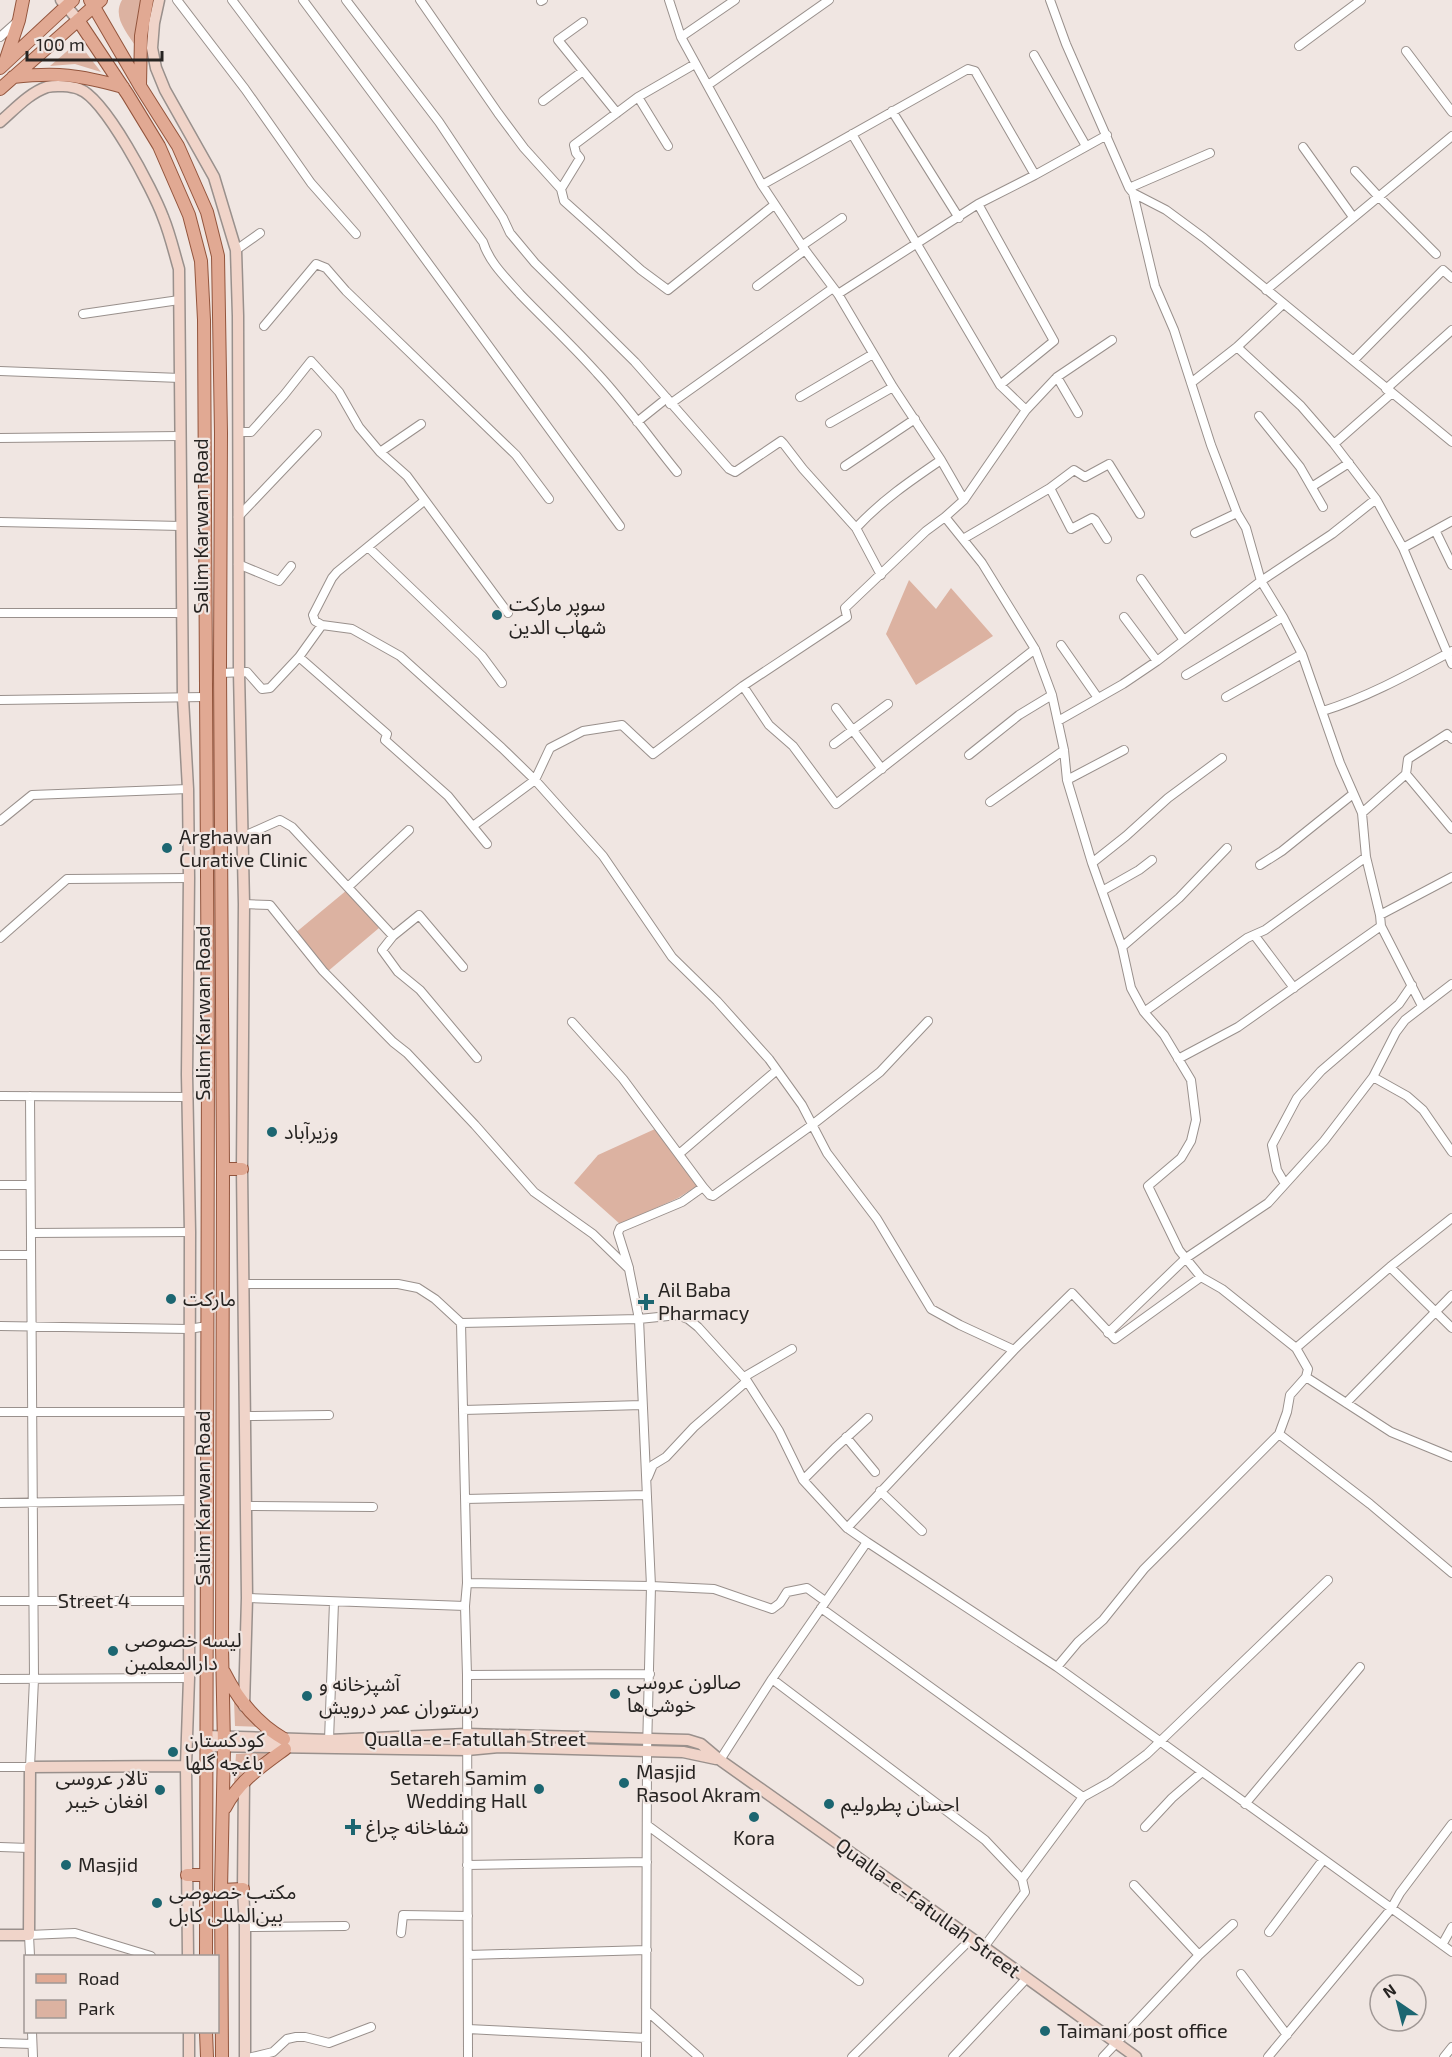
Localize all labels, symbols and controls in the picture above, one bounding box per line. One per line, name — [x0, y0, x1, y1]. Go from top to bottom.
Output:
scale bar — [27, 24, 162, 62]
text: 100 m — [36, 33, 85, 55]
street label: Salim Karwan Road — [188, 438, 212, 614]
place label: سوپر مارکت شهاب الدین — [509, 591, 606, 639]
marker: سوپر مارکت شهاب الدین — [490, 608, 504, 622]
place label: Arghawan Curative Clinic — [179, 824, 308, 871]
marker: Arghawan Curative Clinic — [160, 841, 174, 855]
street label: Salim Karwan Road — [190, 925, 214, 1101]
place label: وزیرآباد — [284, 1119, 339, 1144]
marker: وزیرآباد — [265, 1125, 279, 1139]
place label: Ail Baba Pharmacy — [658, 1277, 750, 1324]
place label: مارکت — [183, 1286, 236, 1311]
marker: مارکت — [164, 1292, 178, 1306]
marker: Ail Baba Pharmacy — [639, 1295, 653, 1309]
street label: Salim Karwan Road — [190, 1410, 214, 1586]
street label: Street 4 — [58, 1588, 130, 1612]
place label: لیسه خصوصی دارالمعلمین — [125, 1627, 242, 1675]
marker: لیسه خصوصی دارالمعلمین — [106, 1644, 120, 1658]
place label: صالون عروسی خوشی‌ها — [627, 1669, 741, 1717]
place label: آشپزخانه و رستوران عمر درویش — [319, 1671, 479, 1719]
marker: صالون عروسی خوشی‌ها — [608, 1687, 622, 1701]
marker: آشپزخانه و رستوران عمر درویش — [300, 1689, 314, 1703]
street label: Qualla-e-Fatullah Street — [364, 1726, 586, 1750]
place label: کودکستان باغچه گلها — [185, 1727, 265, 1776]
marker: کودکستان باغچه گلها — [166, 1745, 180, 1759]
place label: Masjid Rasool Akram — [636, 1759, 761, 1806]
place label: تالار عروسی افغان خیبر — [55, 1765, 148, 1813]
place label: Setareh Samim Wedding Hall — [390, 1765, 527, 1812]
marker: Masjid Rasool Akram — [617, 1776, 631, 1790]
marker: Setareh Samim Wedding Hall — [532, 1782, 546, 1796]
marker: تالار عروسی افغان خیبر — [153, 1783, 167, 1797]
place label: احسان پطرولیم — [841, 1791, 959, 1819]
marker: احسان پطرولیم — [822, 1797, 836, 1811]
marker: Kora — [747, 1810, 761, 1824]
place label: شفاخانه چراغ — [366, 1814, 469, 1842]
marker: شفاخانه چراغ — [344, 1818, 362, 1836]
place label: Kora — [733, 1825, 775, 1849]
street label: Qualla-e-Fatullah Street — [832, 1832, 1026, 1982]
place label: Masjid — [78, 1852, 138, 1876]
marker: Masjid — [59, 1858, 73, 1872]
place label: مکتب خصوصی بین‌المللی کابل — [169, 1879, 296, 1927]
marker: مکتب خصوصی بین‌المللی کابل — [150, 1896, 164, 1910]
legend — [24, 1955, 219, 2033]
text: Road — [78, 1967, 119, 1989]
north arrow — [1368, 1973, 1428, 2033]
text: N — [1379, 1979, 1399, 2001]
text: Park — [78, 1997, 115, 2019]
place label: Taimani post office — [1057, 2018, 1228, 2042]
marker: Taimani post office — [1038, 2024, 1052, 2038]

